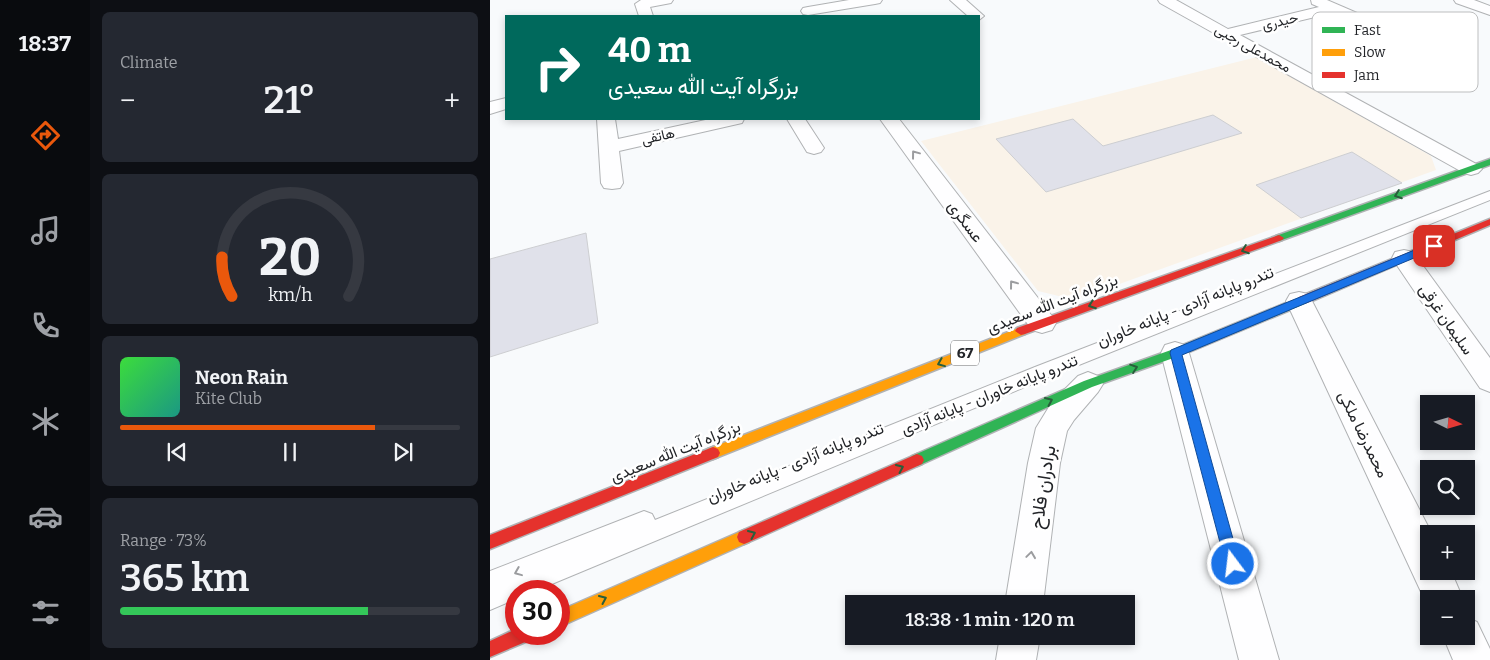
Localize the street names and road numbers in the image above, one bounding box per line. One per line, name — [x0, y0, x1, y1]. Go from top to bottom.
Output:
street label: حیدری — [1260, 9, 1300, 34]
street label: محمدعلی رجبی — [1212, 21, 1294, 76]
street label: هاتفی — [640, 124, 677, 149]
street label: عسگری — [943, 197, 987, 247]
street label: تندرو پایانه آزادی - پایانه خاوران — [1094, 262, 1277, 353]
street label: بزرگراه آیت الله سعیدی — [984, 270, 1121, 338]
street label: سلیمان غرقی — [1414, 280, 1478, 359]
road number: 67 — [951, 340, 979, 366]
street label: تندرو پایانه خاوران - پایانه آزادی — [898, 350, 1081, 441]
street label: محمدرضا ملکی — [1333, 388, 1393, 481]
street label: بزرگراه آیت الله سعیدی — [607, 417, 743, 487]
street label: تندرو پایانه آزادی - پایانه خاوران — [704, 418, 887, 509]
street label: برادران فلاح — [1025, 444, 1061, 531]

